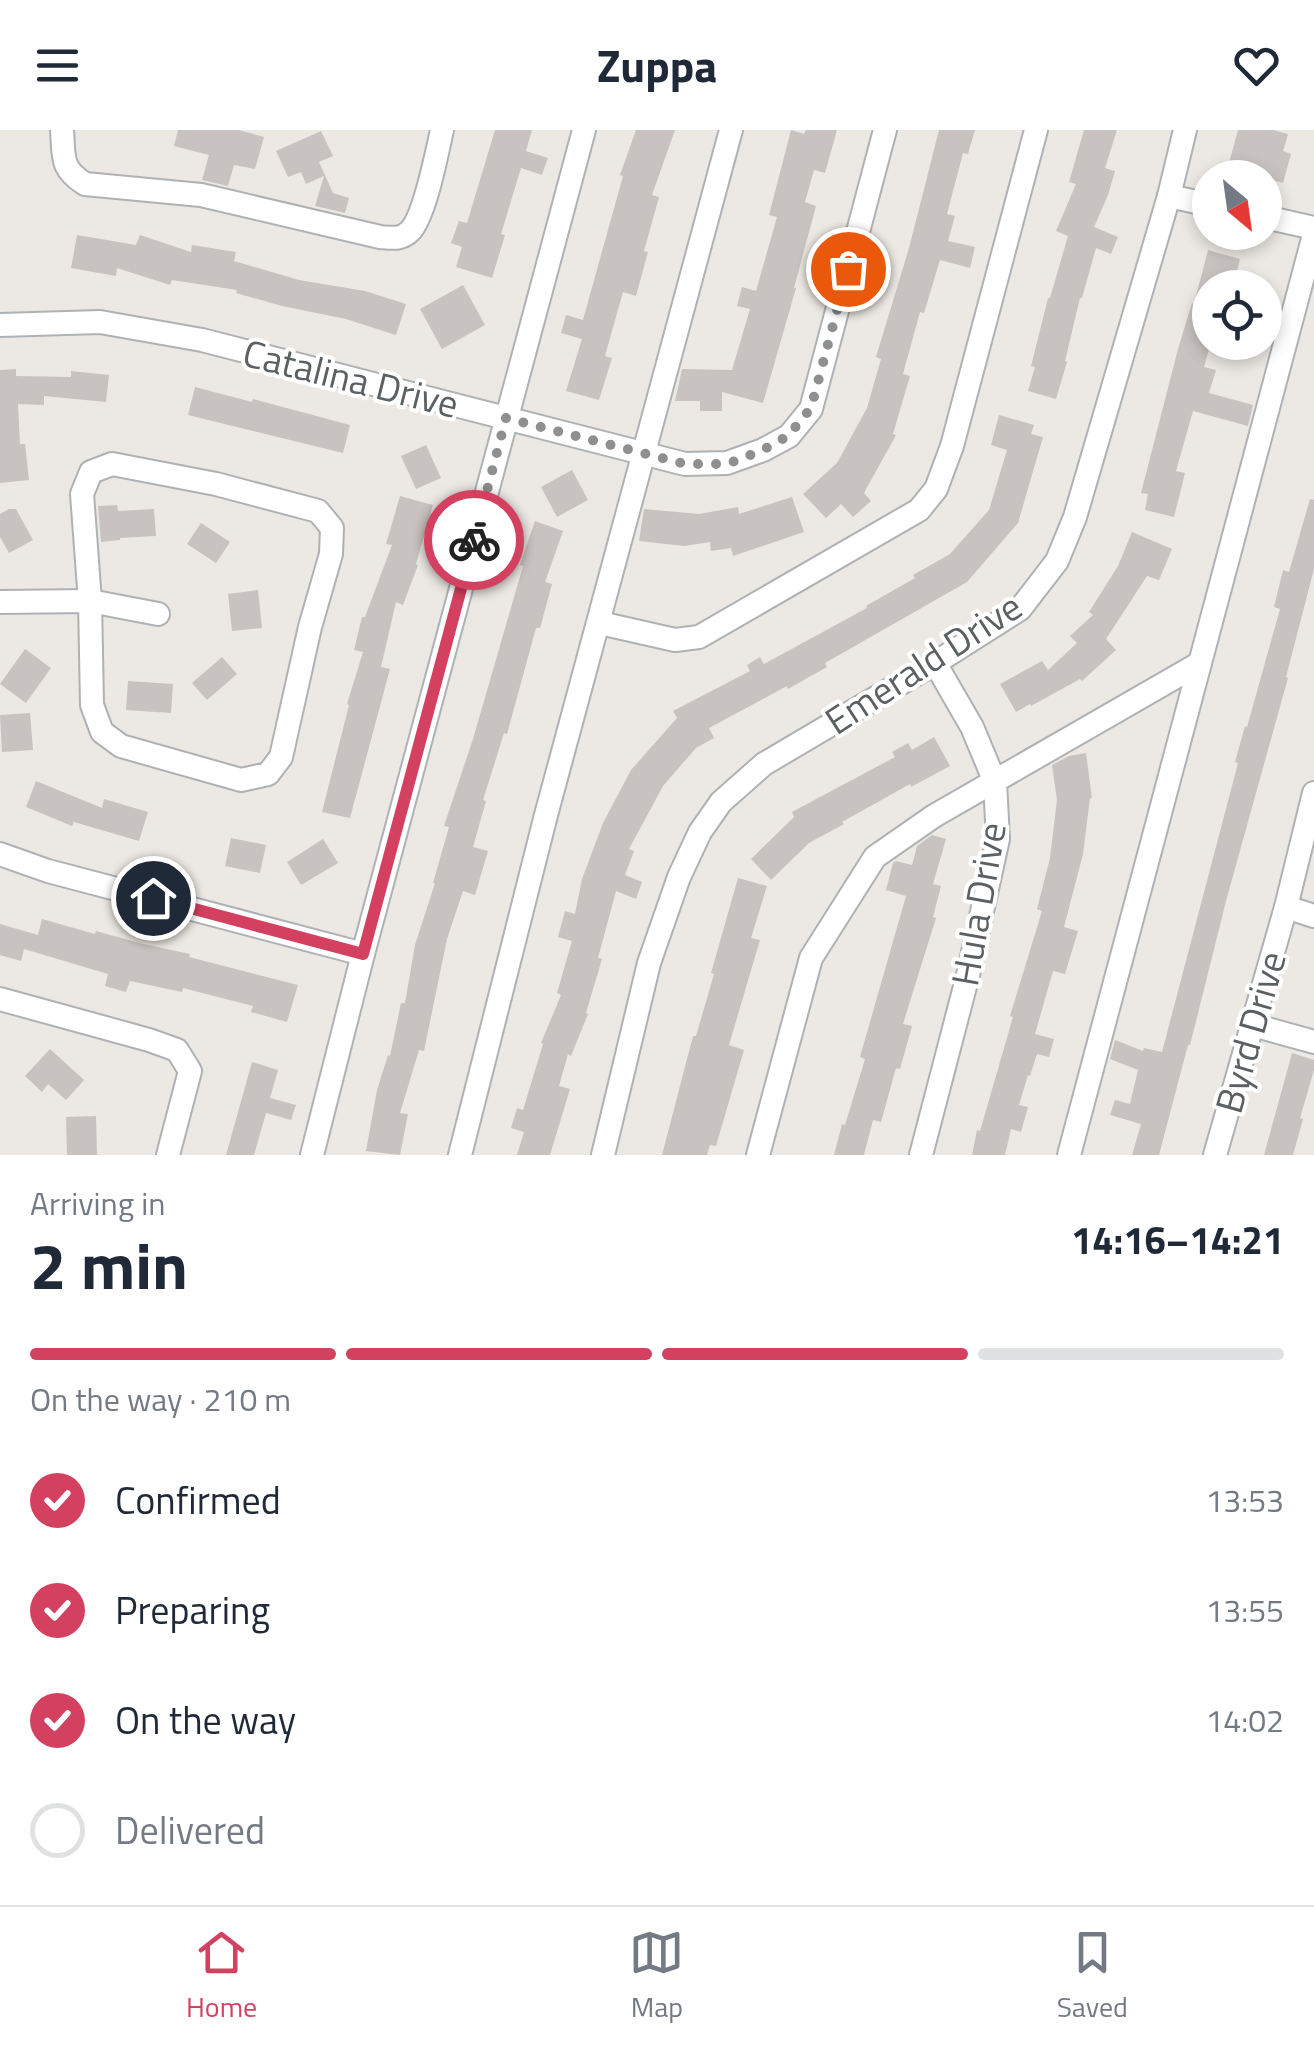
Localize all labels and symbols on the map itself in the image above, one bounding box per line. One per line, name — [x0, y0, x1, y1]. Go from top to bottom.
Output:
north arrow — [1192, 160, 1282, 250]
pin — [806, 227, 891, 312]
street label: Catalina Drive — [237, 323, 465, 433]
courier — [424, 490, 524, 590]
street label: Emerald Drive — [813, 578, 1033, 748]
street label: Hula Drive — [935, 818, 1021, 990]
pin — [111, 856, 196, 941]
street label: Byrd Drive — [1199, 944, 1301, 1120]

